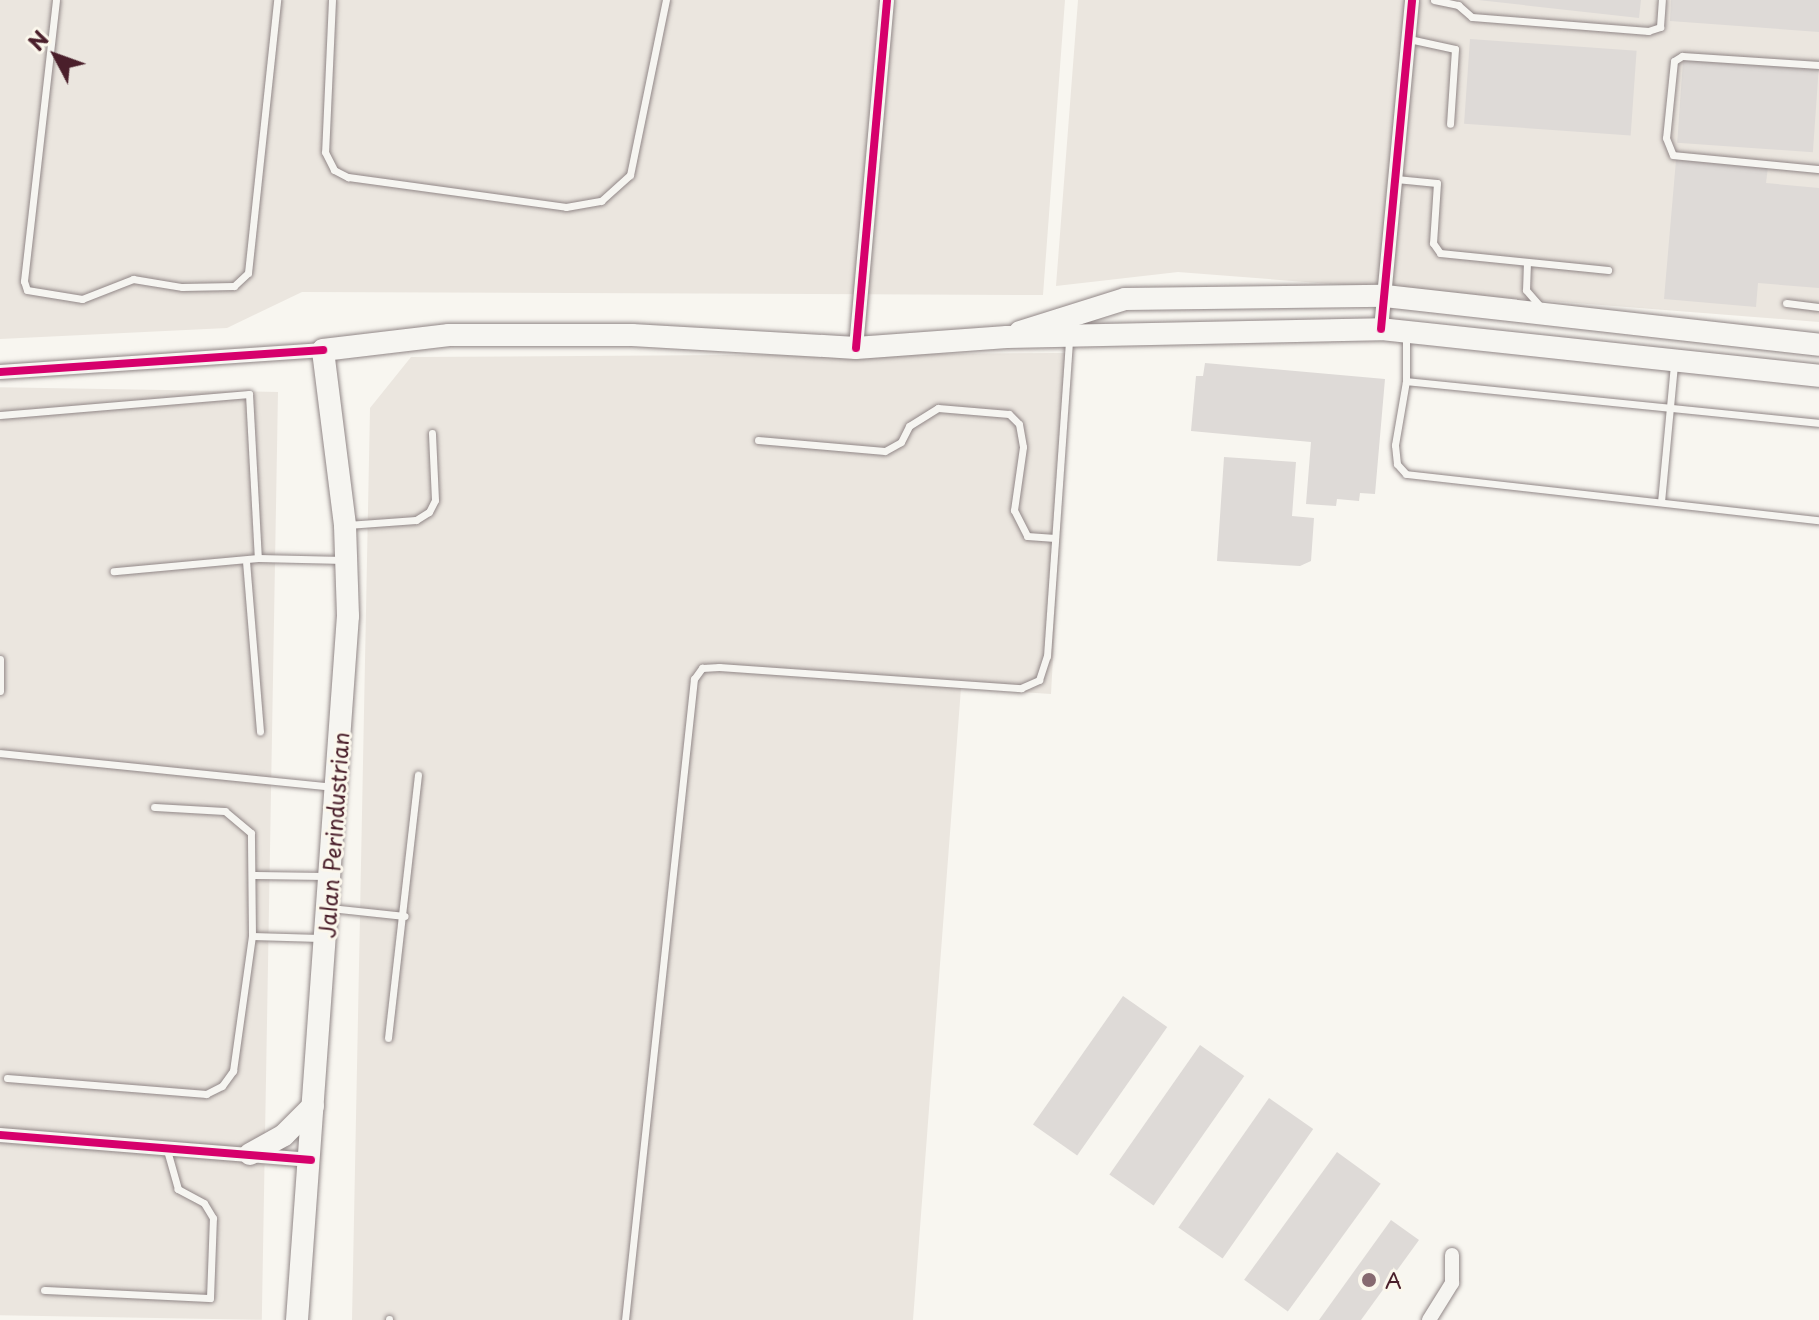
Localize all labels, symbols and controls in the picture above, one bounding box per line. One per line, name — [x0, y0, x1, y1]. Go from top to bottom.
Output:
north arrow — [16, 16, 96, 96]
text: N — [19, 23, 56, 57]
street label: Jalan Perindustrian — [313, 731, 353, 939]
place label: A — [1385, 1267, 1402, 1293]
marker: A — [1360, 1271, 1378, 1289]

